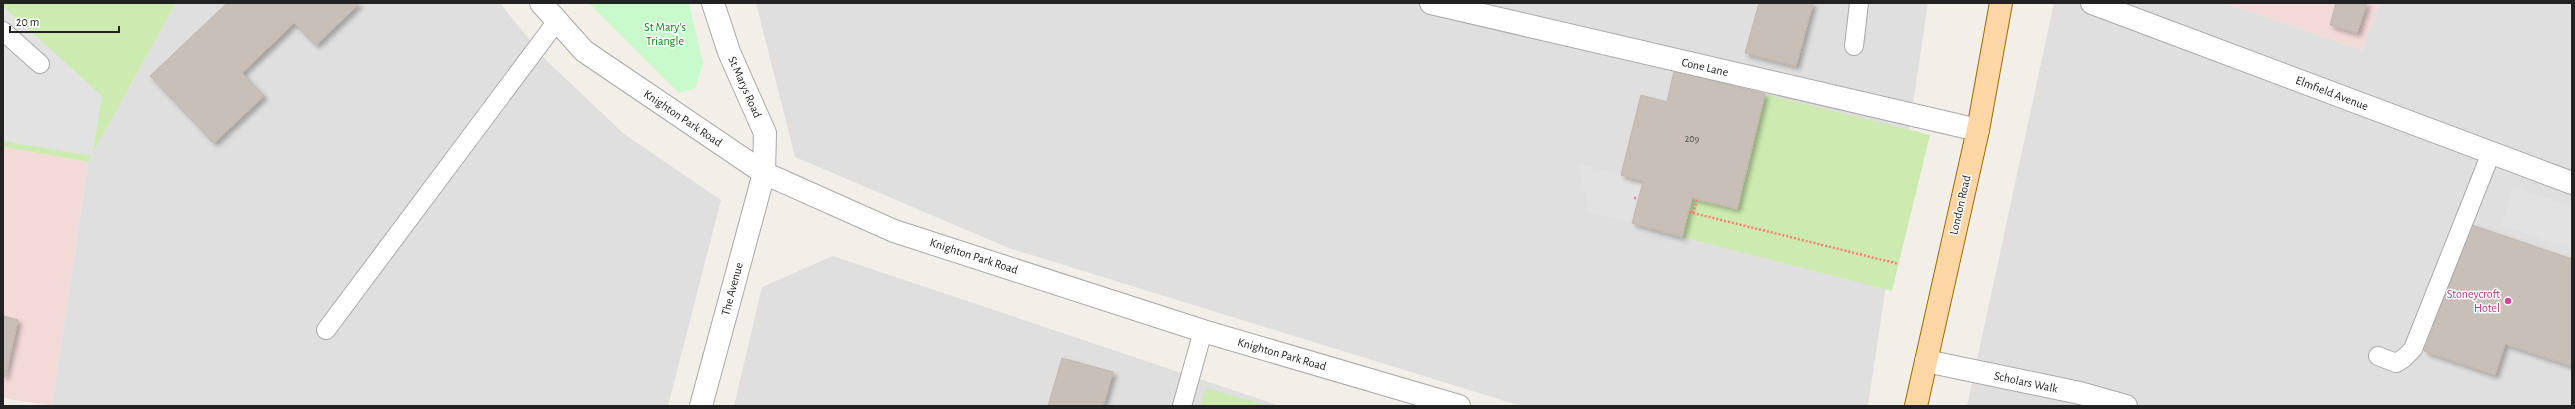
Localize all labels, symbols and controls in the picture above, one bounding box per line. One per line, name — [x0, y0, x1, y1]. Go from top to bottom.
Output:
scale bar — [10, 8, 119, 34]
text: 20 m — [16, 16, 39, 28]
park label: St Mary’s Triangle — [644, 21, 686, 47]
street label: St Marys Road — [725, 55, 764, 120]
street label: Cone Lane — [1680, 56, 1730, 78]
street label: Elmfield Avenue — [2294, 74, 2370, 112]
street label: Knighton Park Road — [642, 87, 724, 149]
house number: 209 — [1685, 134, 1700, 144]
street label: London Road — [1947, 174, 1973, 236]
street label: Knighton Park Road — [928, 236, 1020, 276]
street label: The Avenue — [719, 261, 745, 317]
place label: Stoneycroft Hotel — [2447, 288, 2500, 314]
marker: Stoneycroft Hotel — [2503, 296, 2513, 306]
street label: Knighton Park Road — [1236, 336, 1328, 372]
street label: Scholars Walk — [1993, 369, 2060, 395]

